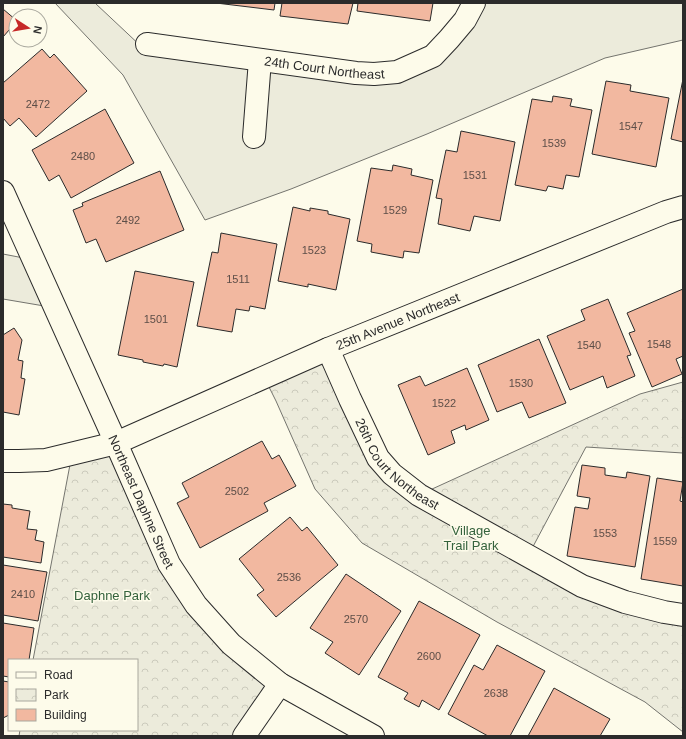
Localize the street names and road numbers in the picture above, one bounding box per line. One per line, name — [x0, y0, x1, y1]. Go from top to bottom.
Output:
street label: 24th Court Northeast — [263, 53, 385, 82]
street label: 25th Avenue Northeast — [333, 289, 462, 353]
street label: 26th Court Northeast — [353, 416, 442, 512]
street label: Northeast Daphne Street — [106, 432, 177, 571]

